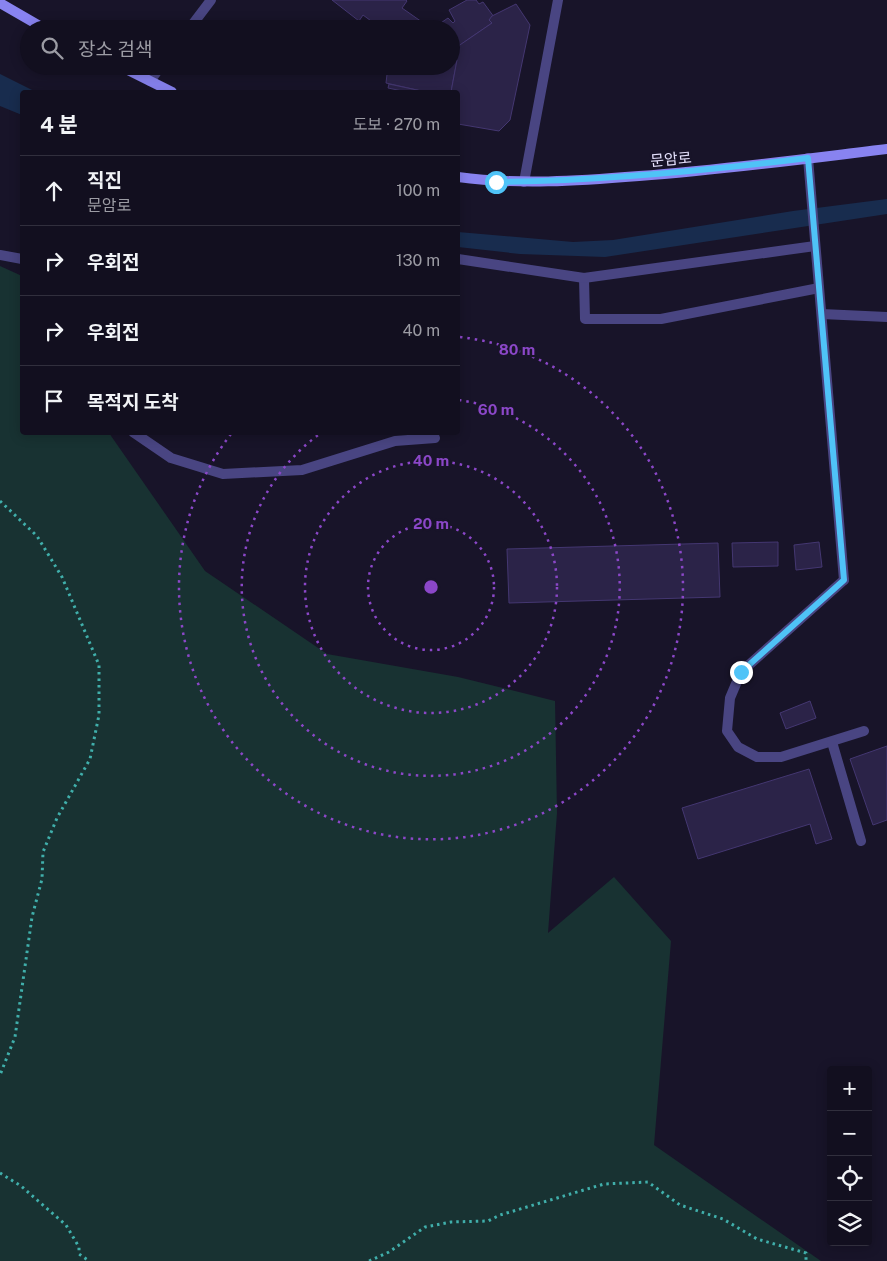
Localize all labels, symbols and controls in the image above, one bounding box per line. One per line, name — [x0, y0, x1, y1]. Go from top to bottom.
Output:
search box — [20, 20, 460, 75]
icon: search — [38, 34, 66, 62]
text: 장소 검색 — [78, 38, 153, 60]
text: 4 분 — [40, 112, 78, 137]
text: 도보 · 270 m — [353, 115, 440, 134]
street label: 문암로 — [650, 149, 692, 169]
text: 직진 — [87, 169, 122, 191]
route start — [485, 171, 508, 194]
icon: ahead — [40, 177, 68, 205]
text: 100 m — [396, 181, 440, 200]
text: 문암로 — [87, 196, 131, 215]
icon: right — [40, 247, 68, 275]
text: 우회전 — [87, 251, 139, 273]
text: 130 m — [396, 251, 440, 270]
icon: right — [40, 317, 68, 345]
text: 우회전 — [87, 321, 139, 343]
text: 40 m — [402, 321, 440, 340]
text: 80 m — [499, 341, 535, 358]
icon: arrive — [40, 387, 68, 415]
text: 목적지 도착 — [87, 391, 179, 413]
text: 60 m — [478, 401, 514, 418]
text: 40 m — [413, 452, 449, 469]
text: 20 m — [413, 515, 449, 532]
centre of rings — [422, 578, 440, 596]
route end — [730, 661, 753, 684]
map controls — [827, 1066, 872, 1246]
button: + — [827, 1066, 872, 1111]
button: − — [827, 1111, 872, 1156]
button: locate — [827, 1156, 872, 1201]
button: layers — [827, 1201, 872, 1246]

